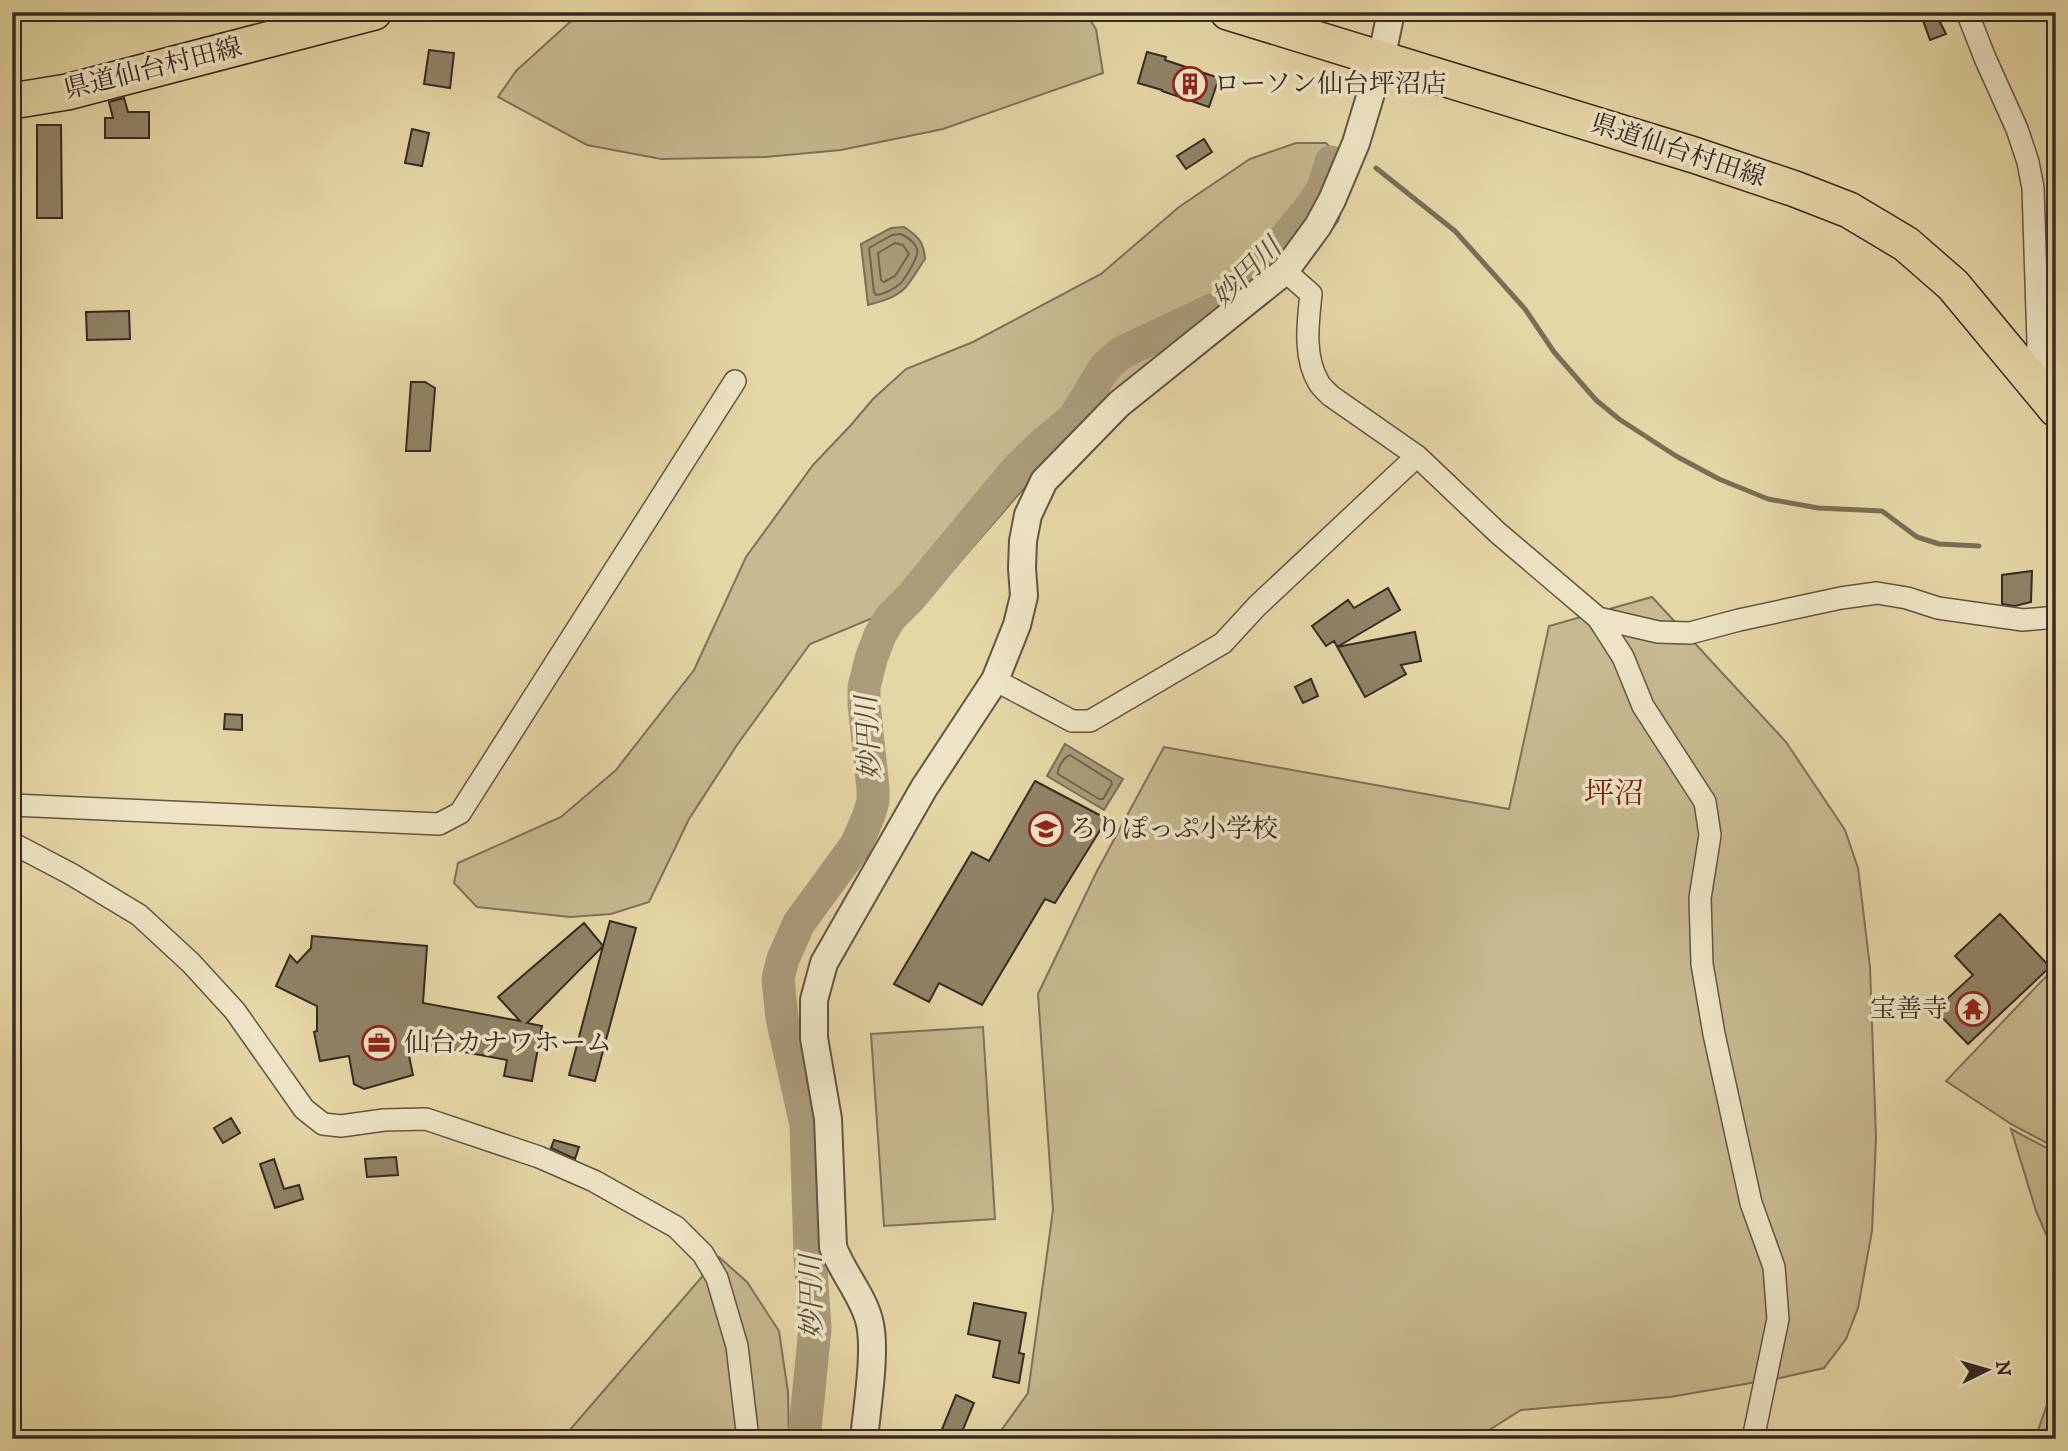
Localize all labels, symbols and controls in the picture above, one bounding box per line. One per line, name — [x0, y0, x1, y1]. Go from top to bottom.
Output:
street label: 県道仙台村田線 — [61, 31, 245, 107]
building icon: ローソン仙台坪沼店 — [1171, 65, 1209, 103]
place label: ローソン仙台坪沼店 — [1214, 68, 1447, 101]
street label: 県道仙台村田線 — [1586, 107, 1770, 195]
water label: 妙円川 — [1205, 229, 1291, 315]
water label: 妙円川 — [849, 692, 889, 781]
district label: 坪沼 — [1584, 776, 1644, 813]
school or university icon: ろりぽっぷ小学校 — [1027, 810, 1065, 848]
place label: ろりぽっぷ小学校 — [1070, 813, 1278, 846]
temple icon: 宝善寺 — [1954, 990, 1992, 1028]
place label: 宝善寺 — [1870, 993, 1948, 1026]
office icon: 仙台カナワホーム — [360, 1024, 398, 1062]
place label: 仙台カナワホーム — [404, 1027, 612, 1060]
water label: 妙円川 — [794, 1252, 830, 1339]
north arrow — [1952, 1336, 2022, 1406]
text: N — [1990, 1360, 2015, 1378]

